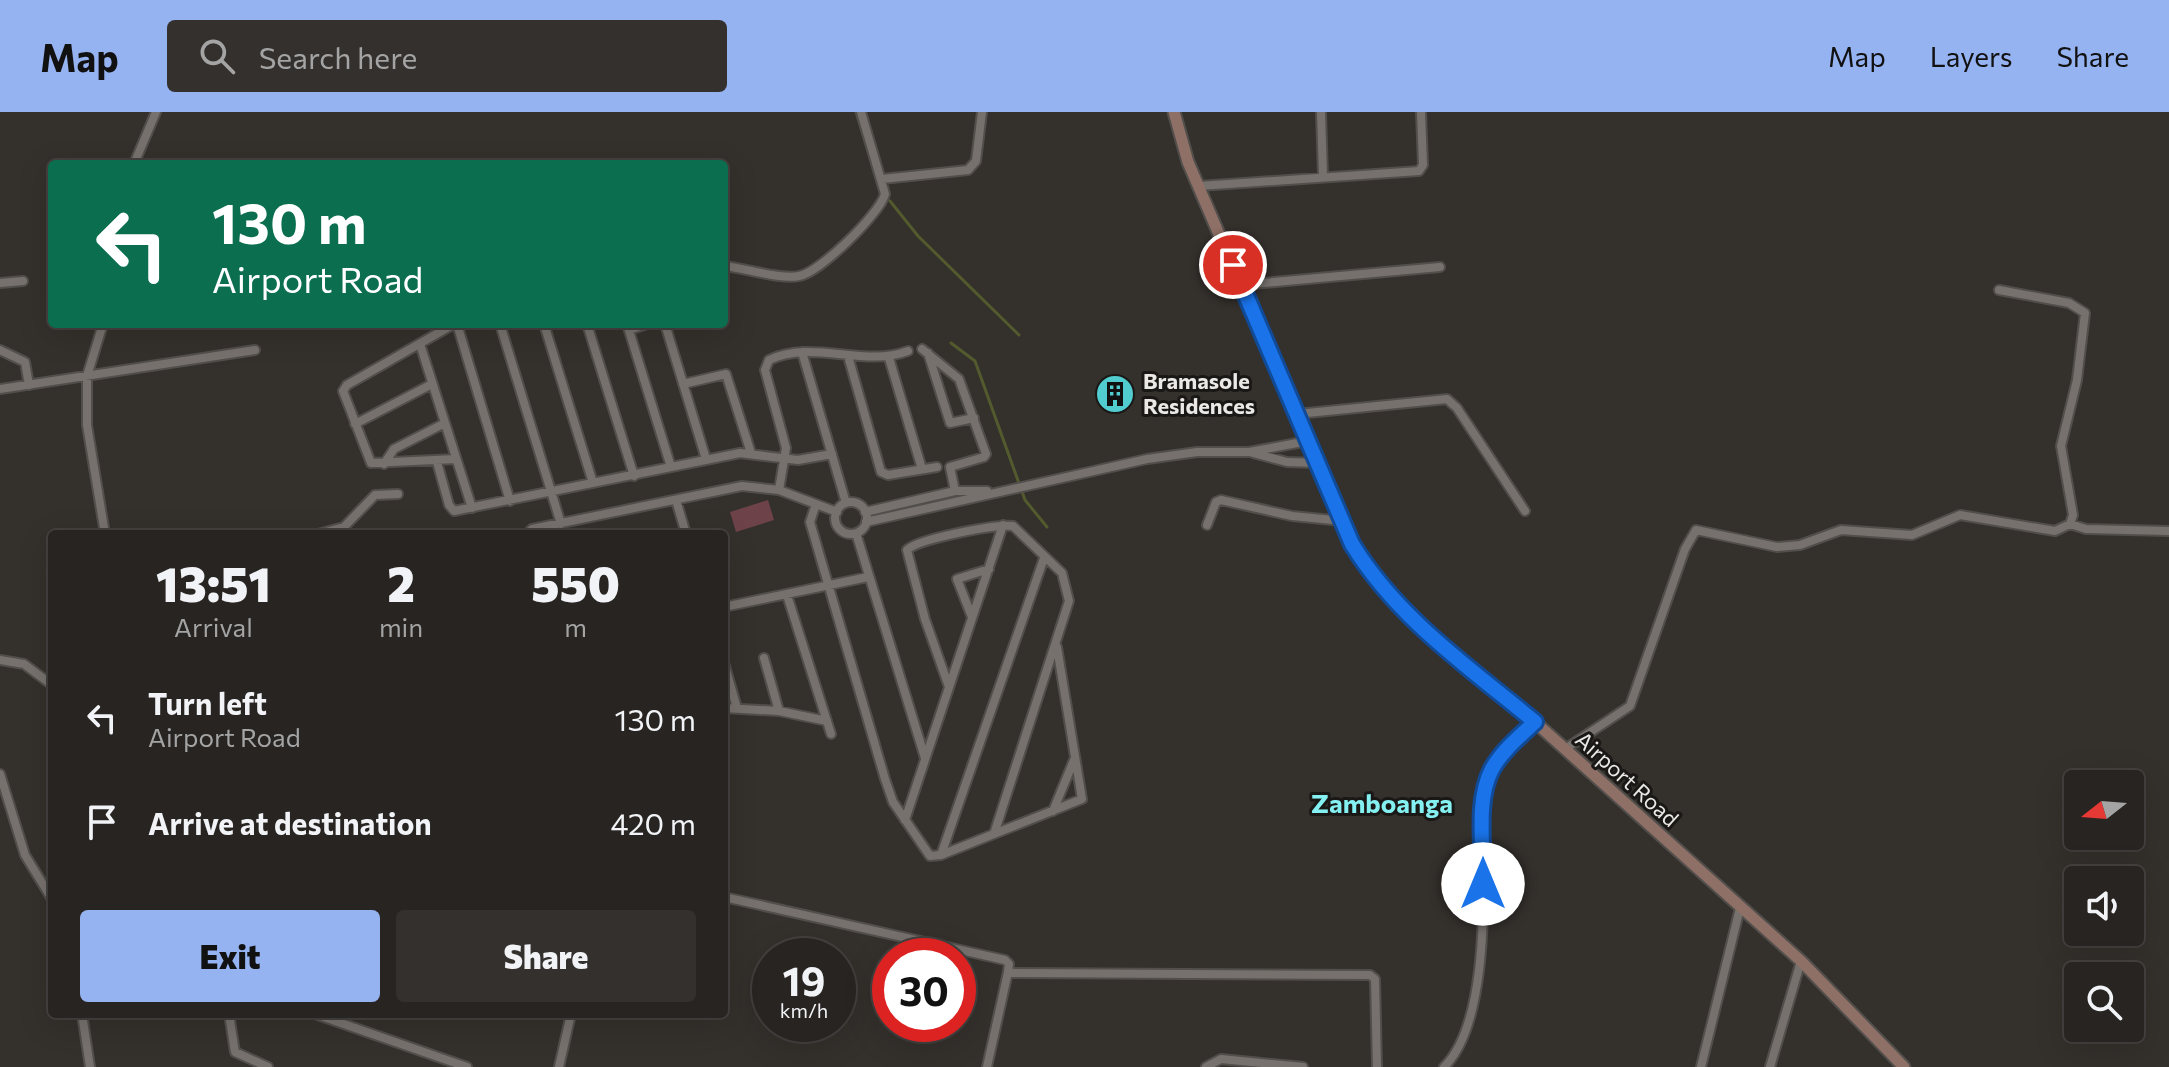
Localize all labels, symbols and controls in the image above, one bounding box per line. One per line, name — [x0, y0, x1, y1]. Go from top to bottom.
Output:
search box — [167, 20, 727, 92]
text: Map — [40, 33, 119, 80]
icon: search — [195, 34, 239, 78]
text: Search here — [259, 38, 417, 75]
text: Map — [1828, 39, 1886, 73]
text: Layers — [1930, 39, 2012, 73]
text: Share — [2056, 39, 2129, 73]
text: 130 m — [212, 187, 367, 256]
icon: left — [80, 192, 184, 296]
pin — [1199, 231, 1267, 299]
icon: arrive — [1211, 243, 1255, 287]
text: Airport Road — [212, 256, 423, 300]
place label: Bramasole Residences — [1143, 367, 1255, 419]
building icon: Bramasole Residences — [1094, 373, 1136, 415]
text: 13:51 — [156, 553, 271, 612]
text: 2 — [387, 553, 415, 612]
text: 550 — [531, 553, 620, 612]
text: Arrival — [174, 611, 253, 642]
text: min — [379, 611, 423, 642]
text: m — [564, 611, 587, 642]
text: Turn left — [148, 684, 267, 721]
icon: left — [80, 696, 124, 740]
text: 130 m — [615, 700, 696, 737]
text: Airport Road — [148, 721, 301, 752]
street label: Airport Road — [1570, 725, 1684, 832]
north arrow — [2064, 770, 2144, 850]
map controls — [2064, 770, 2144, 1042]
district label: Zamboanga — [1311, 787, 1453, 818]
icon: arrive — [80, 800, 124, 844]
text: Arrive at destination — [148, 804, 432, 841]
text: 420 m — [610, 804, 696, 841]
position arrow — [1441, 842, 1525, 926]
button: sound — [2064, 866, 2144, 946]
button: Exit — [80, 910, 380, 1002]
button: Share — [396, 910, 696, 1002]
speed limit sign: 30 — [872, 938, 976, 1042]
text: 19 — [783, 955, 825, 1004]
button: search — [2064, 962, 2144, 1042]
text: km/h — [780, 998, 828, 1022]

